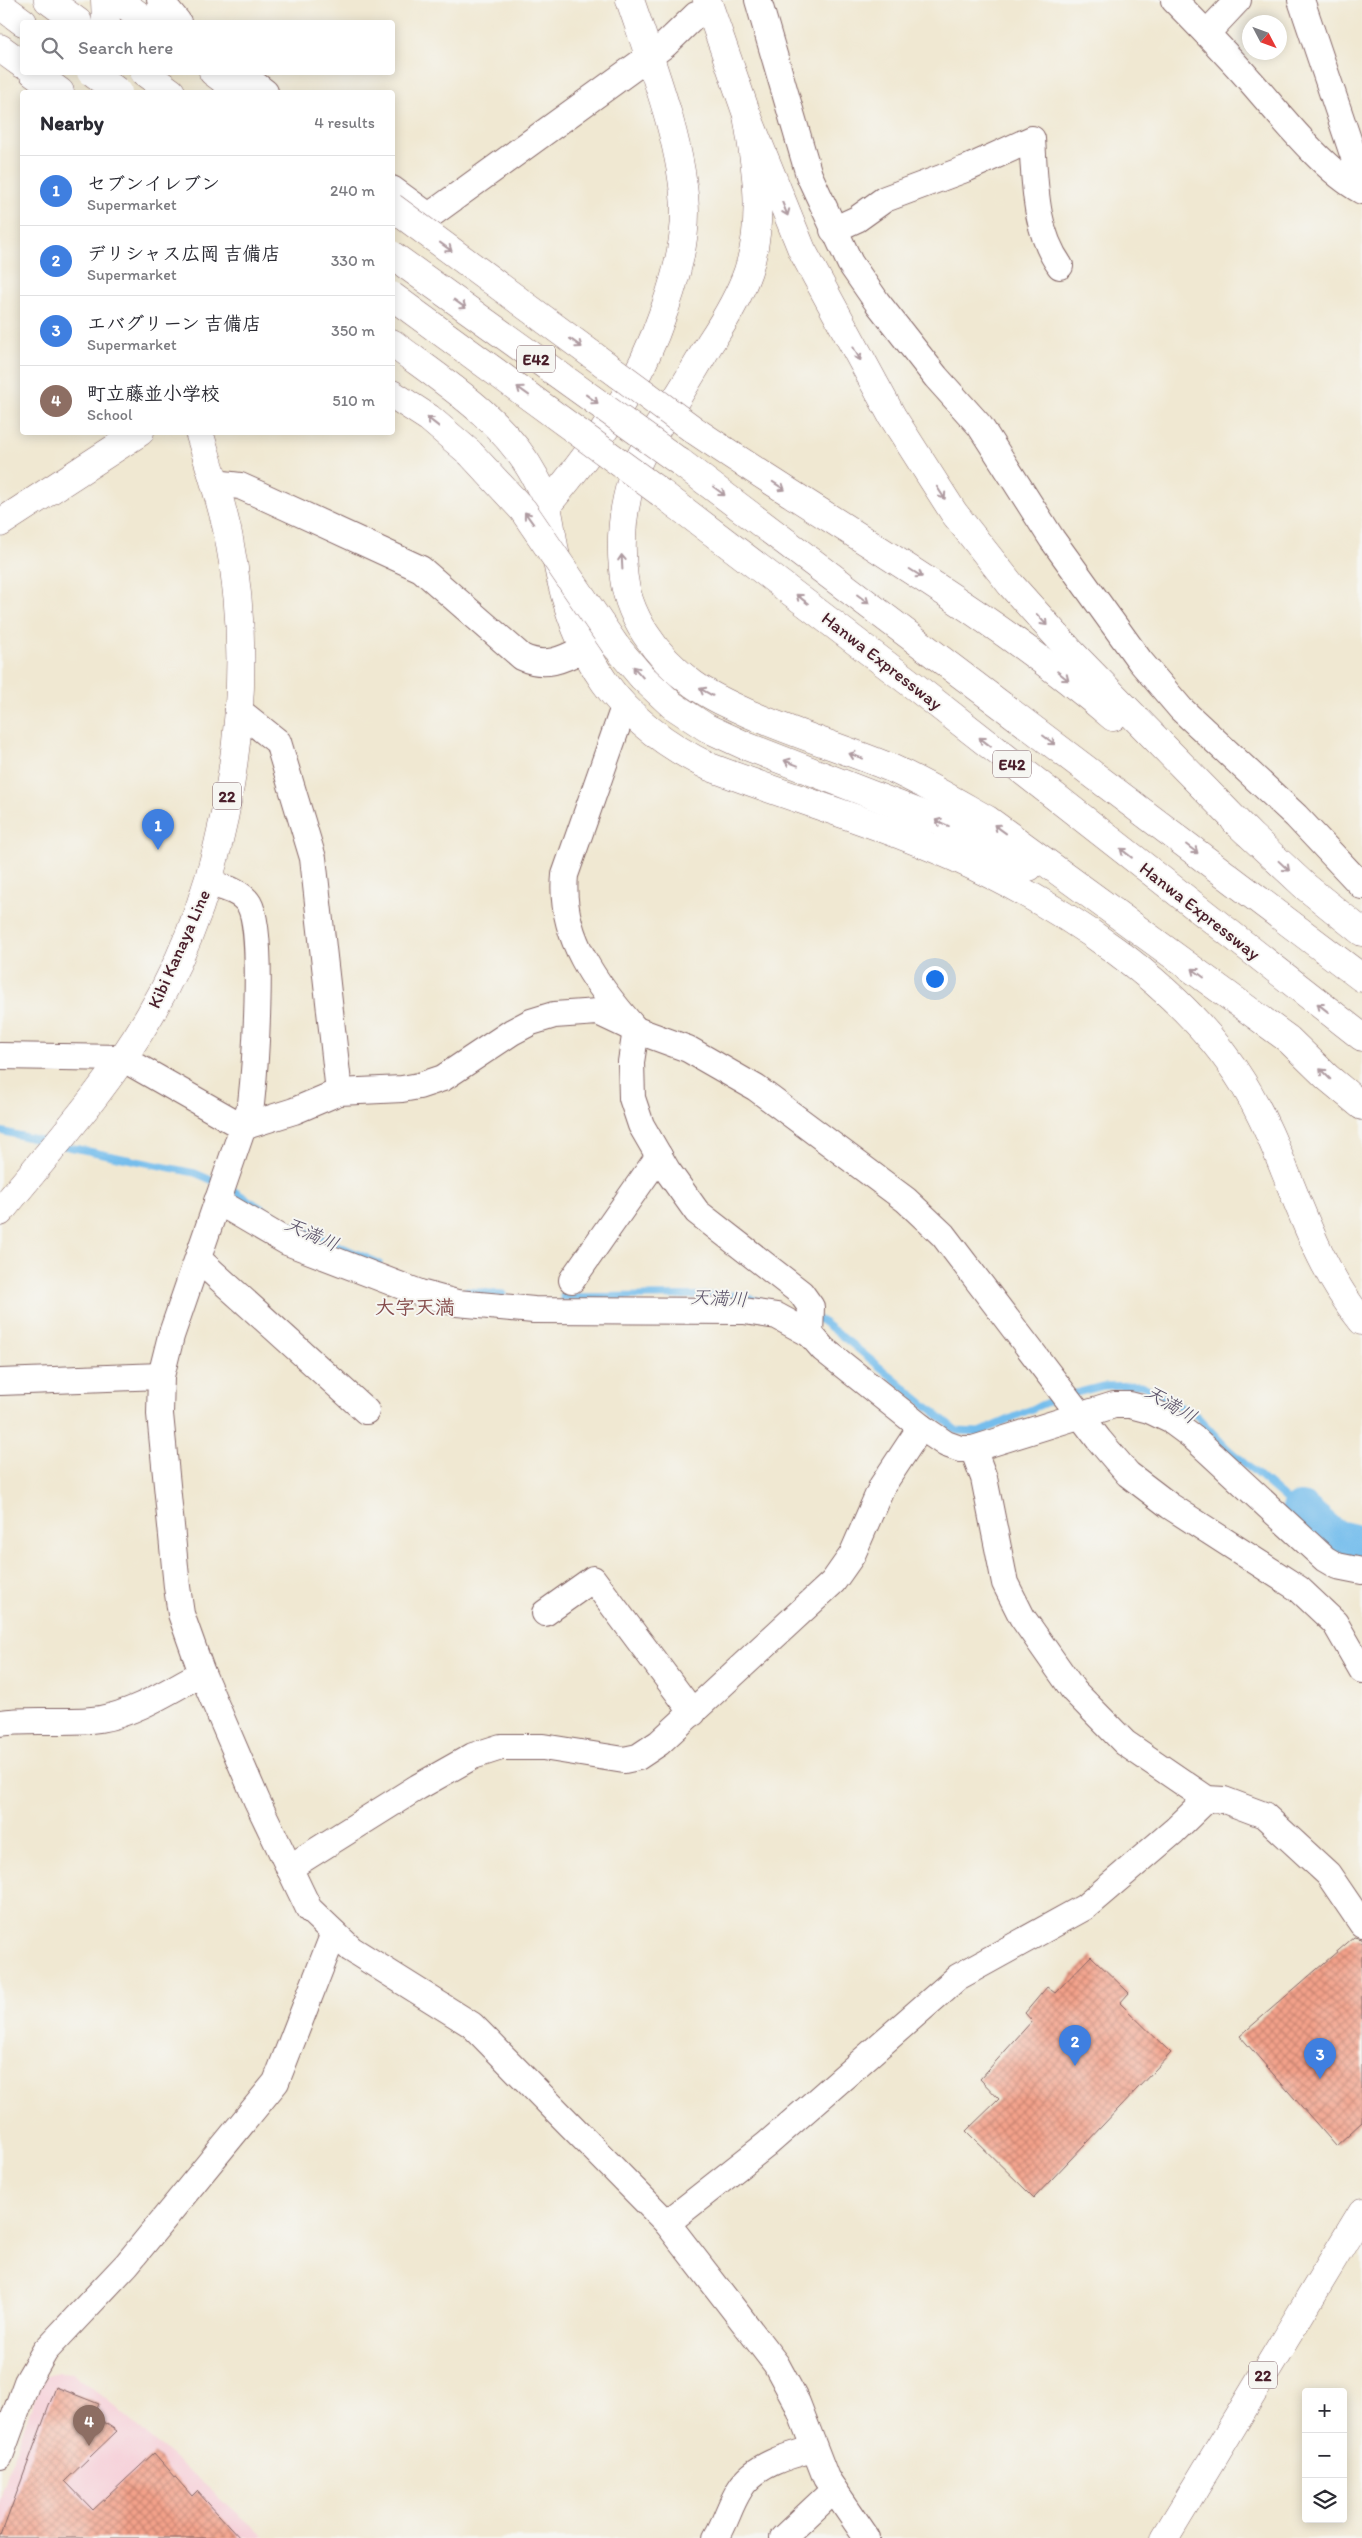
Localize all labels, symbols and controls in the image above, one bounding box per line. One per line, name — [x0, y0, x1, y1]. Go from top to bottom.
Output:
north arrow — [1242, 15, 1287, 60]
search box — [20, 20, 395, 75]
icon: search — [38, 34, 66, 62]
text: Search here — [78, 36, 173, 59]
text: Nearby — [40, 110, 104, 135]
text: 4 results — [314, 113, 375, 132]
text: セブンイレブン — [87, 172, 220, 195]
text: 1 — [52, 181, 60, 200]
text: 240 m — [330, 181, 375, 200]
text: Supermarket — [87, 195, 177, 214]
one-way arrow — [781, 201, 790, 216]
one-way arrow — [439, 241, 452, 252]
text: デリシャス広岡 吉備店 — [87, 242, 281, 265]
text: 2 — [52, 251, 60, 270]
text: 330 m — [331, 251, 375, 270]
text: Supermarket — [87, 265, 177, 284]
one-way arrow — [453, 299, 467, 309]
text: エバグリーン 吉備店 — [87, 312, 261, 335]
text: 3 — [52, 321, 60, 340]
text: 350 m — [331, 321, 375, 340]
text: Supermarket — [87, 335, 177, 354]
one-way arrow — [569, 338, 583, 348]
road number: E42 — [517, 346, 555, 372]
one-way arrow — [852, 347, 862, 362]
text: 町立藤並小学校 — [87, 382, 220, 405]
one-way arrow — [516, 386, 530, 396]
text: 4 — [51, 391, 61, 410]
text: 510 m — [332, 391, 375, 410]
one-way arrow — [585, 394, 599, 404]
text: School — [87, 405, 133, 424]
one-way arrow — [427, 416, 440, 427]
one-way arrow — [771, 481, 785, 491]
one-way arrow — [712, 486, 725, 497]
one-way arrow — [936, 486, 946, 500]
one-way arrow — [523, 512, 534, 525]
one-way arrow — [618, 554, 627, 570]
one-way arrow — [908, 569, 922, 579]
one-way arrow — [796, 593, 809, 604]
one-way arrow — [856, 594, 870, 604]
street label: Hanwa Expressway — [817, 607, 947, 715]
one-way arrow — [1036, 613, 1047, 626]
one-way arrow — [633, 666, 644, 679]
one-way arrow — [1056, 671, 1069, 682]
one-way arrow — [700, 687, 714, 697]
one-way arrow — [1042, 734, 1055, 745]
one-way arrow — [979, 736, 992, 747]
one-way arrow — [848, 751, 864, 760]
road number: E42 — [993, 751, 1031, 778]
one-way arrow — [784, 758, 799, 768]
road number: 22 — [213, 782, 241, 809]
pin: 1 — [142, 809, 174, 850]
one-way arrow — [935, 817, 950, 827]
one-way arrow — [993, 824, 1007, 834]
one-way arrow — [1185, 843, 1198, 854]
one-way arrow — [1120, 848, 1133, 859]
street label: Hanwa Expressway — [1135, 857, 1265, 965]
one-way arrow — [1278, 860, 1290, 872]
street label: Kibi Kanaya Line — [143, 886, 215, 1012]
your location — [922, 966, 948, 992]
one-way arrow — [1191, 968, 1205, 978]
one-way arrow — [1317, 1002, 1330, 1013]
one-way arrow — [1319, 1068, 1331, 1080]
water label: 天満川 — [281, 1212, 343, 1256]
water label: 天満川 — [690, 1285, 748, 1311]
district label: 大字天満 — [375, 1295, 455, 1319]
water label: 天満川 — [1141, 1379, 1201, 1429]
pin: 2 — [1059, 2025, 1091, 2066]
pin: 3 — [1304, 2038, 1336, 2079]
road number: 22 — [1249, 2362, 1277, 2388]
map controls — [1302, 2388, 1347, 2523]
button: + — [1302, 2388, 1347, 2433]
pin: 4 — [73, 2405, 105, 2446]
button: − — [1302, 2433, 1347, 2478]
button: layers — [1302, 2478, 1347, 2523]

